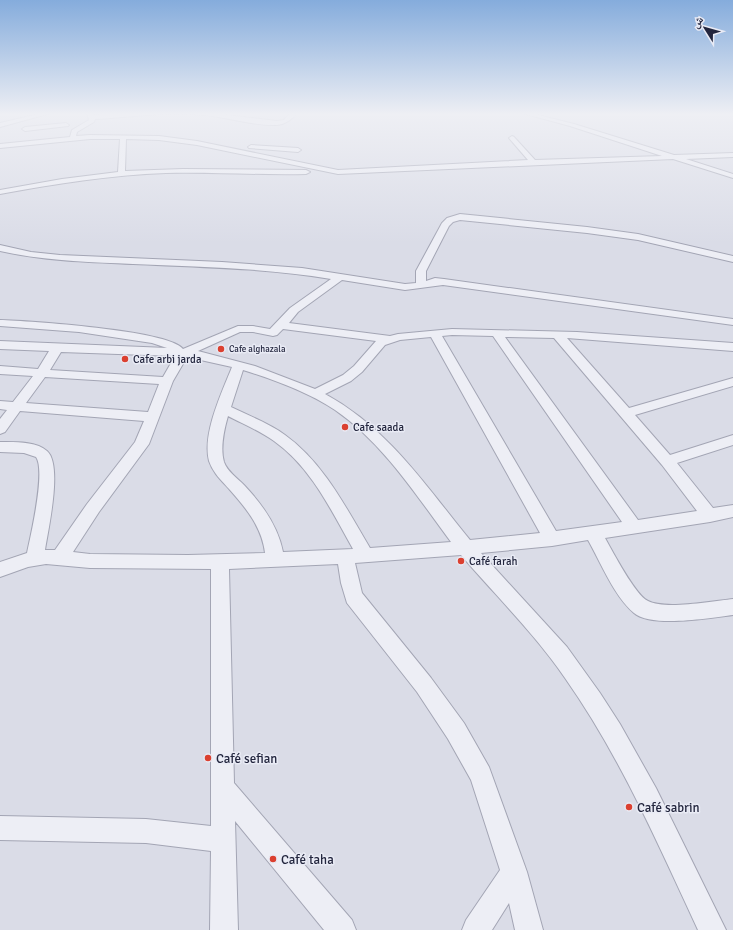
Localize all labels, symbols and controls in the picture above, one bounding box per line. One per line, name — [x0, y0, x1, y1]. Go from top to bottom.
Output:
north arrow — [685, 8, 725, 48]
text: ش — [689, 13, 707, 31]
marker: Cafe alghazala — [216, 344, 226, 354]
place label: Cafe alghazala — [229, 344, 286, 355]
place label: Cafe arbi jarda — [133, 353, 202, 366]
marker: Cafe arbi jarda — [120, 354, 130, 364]
place label: Cafe saada — [353, 421, 404, 434]
marker: Cafe saada — [340, 422, 350, 432]
place label: Café farah — [469, 555, 517, 568]
marker: Café farah — [456, 556, 466, 566]
place label: Café sefian — [216, 751, 277, 767]
marker: Café sefian — [203, 753, 213, 763]
place label: Café sabrin — [637, 800, 700, 816]
marker: Café sabrin — [624, 802, 634, 812]
place label: Café taha — [281, 852, 334, 868]
marker: Café taha — [268, 854, 278, 864]

